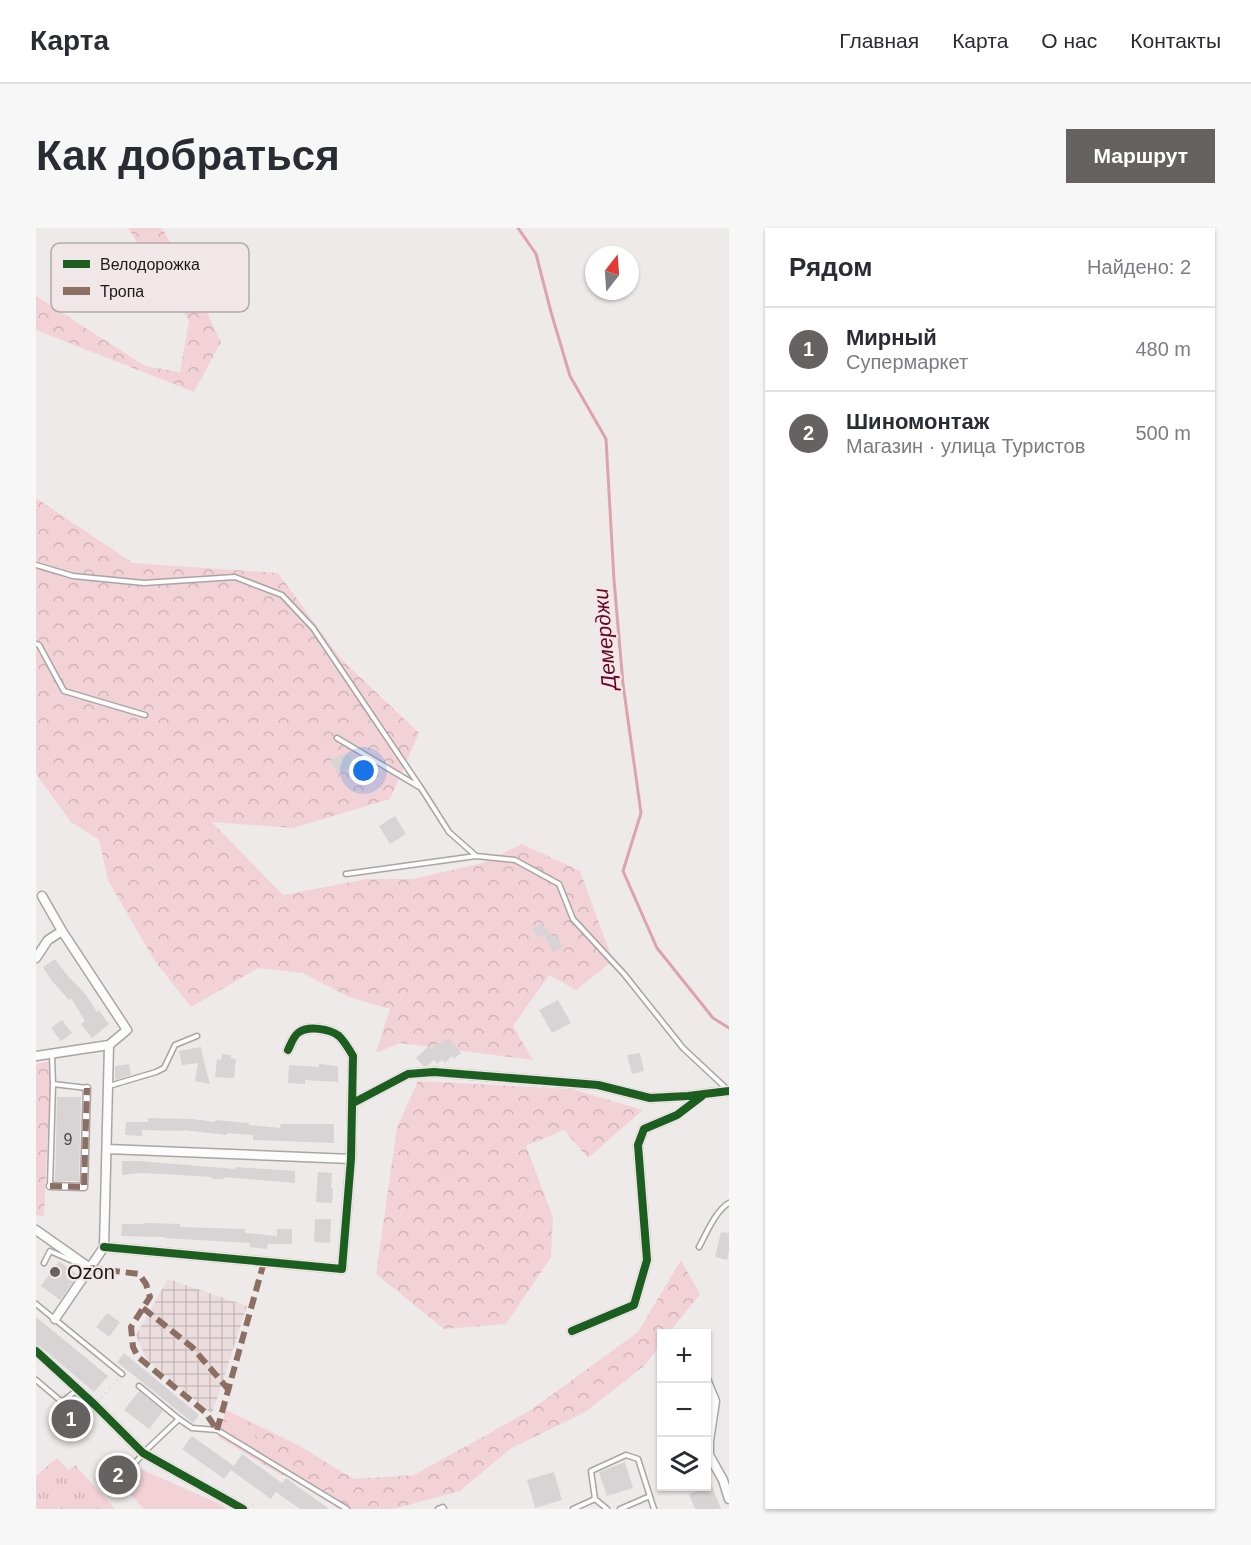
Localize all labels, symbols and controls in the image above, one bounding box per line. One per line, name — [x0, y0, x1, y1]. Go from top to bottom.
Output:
text: Карта — [30, 25, 109, 56]
text: Главная — [839, 29, 919, 52]
text: Карта — [952, 29, 1008, 52]
text: О нас — [1041, 29, 1097, 52]
text: Контакты — [1130, 29, 1221, 52]
button: Маршрут — [1066, 129, 1215, 183]
text: Как добраться — [36, 132, 340, 179]
legend — [51, 243, 249, 312]
north arrow — [585, 246, 639, 300]
text: Рядом — [789, 252, 872, 282]
text: Велодорожка — [100, 256, 200, 273]
text: Найдено: 2 — [1087, 256, 1191, 278]
text: Тропа — [100, 283, 144, 300]
text: Мирный — [846, 325, 937, 350]
text: 1 — [803, 338, 814, 360]
text: 480 m — [1135, 338, 1191, 360]
text: Супермаркет — [846, 351, 968, 373]
text: Шиномонтаж — [846, 409, 989, 434]
text: 2 — [803, 422, 814, 444]
text: 500 m — [1135, 422, 1191, 444]
text: Магазин · улица Туристов — [846, 435, 1085, 457]
water label: Демерджи — [589, 587, 621, 693]
your location — [349, 756, 378, 785]
house number: 9 — [64, 1131, 73, 1148]
place label: Ozon — [67, 1261, 115, 1283]
marker: Ozon — [48, 1265, 62, 1279]
map controls — [657, 1329, 711, 1491]
button: + — [657, 1329, 711, 1383]
button: − — [657, 1383, 711, 1437]
pin: 1 — [51, 1396, 90, 1442]
button: layers — [657, 1437, 711, 1491]
pin: 2 — [98, 1452, 137, 1498]

